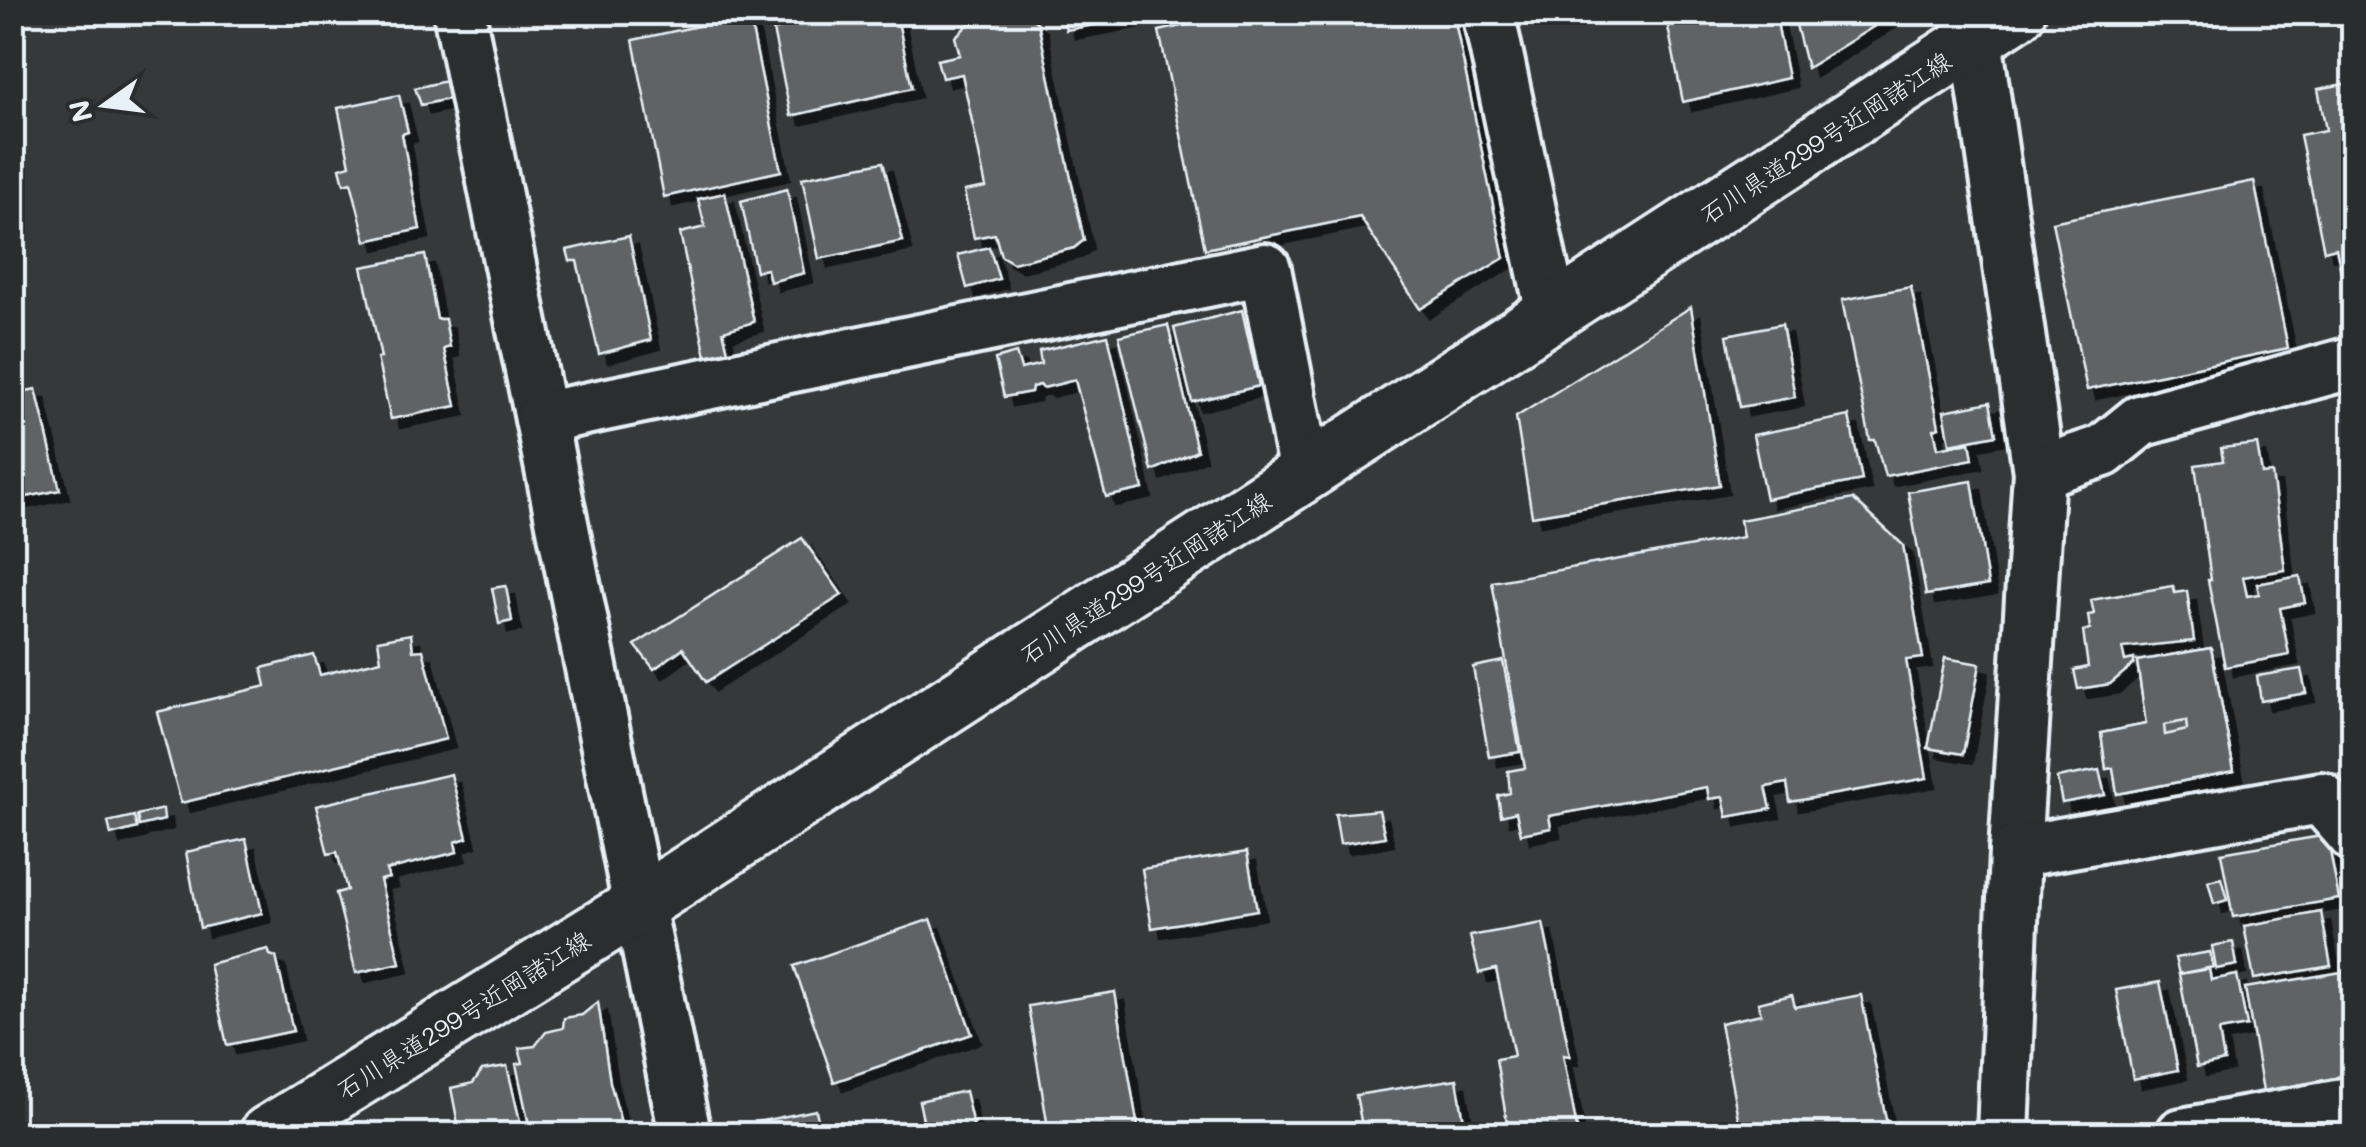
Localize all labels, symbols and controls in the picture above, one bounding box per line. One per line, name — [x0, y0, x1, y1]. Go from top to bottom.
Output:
street label: 石川県道299号近岡諸江線 — [1693, 44, 1957, 230]
north arrow — [55, 55, 155, 155]
text: N — [60, 97, 100, 126]
street label: 石川県道299号近岡諸江線 — [1013, 484, 1277, 670]
street label: 石川県道299号近岡諸江線 — [330, 923, 596, 1105]

